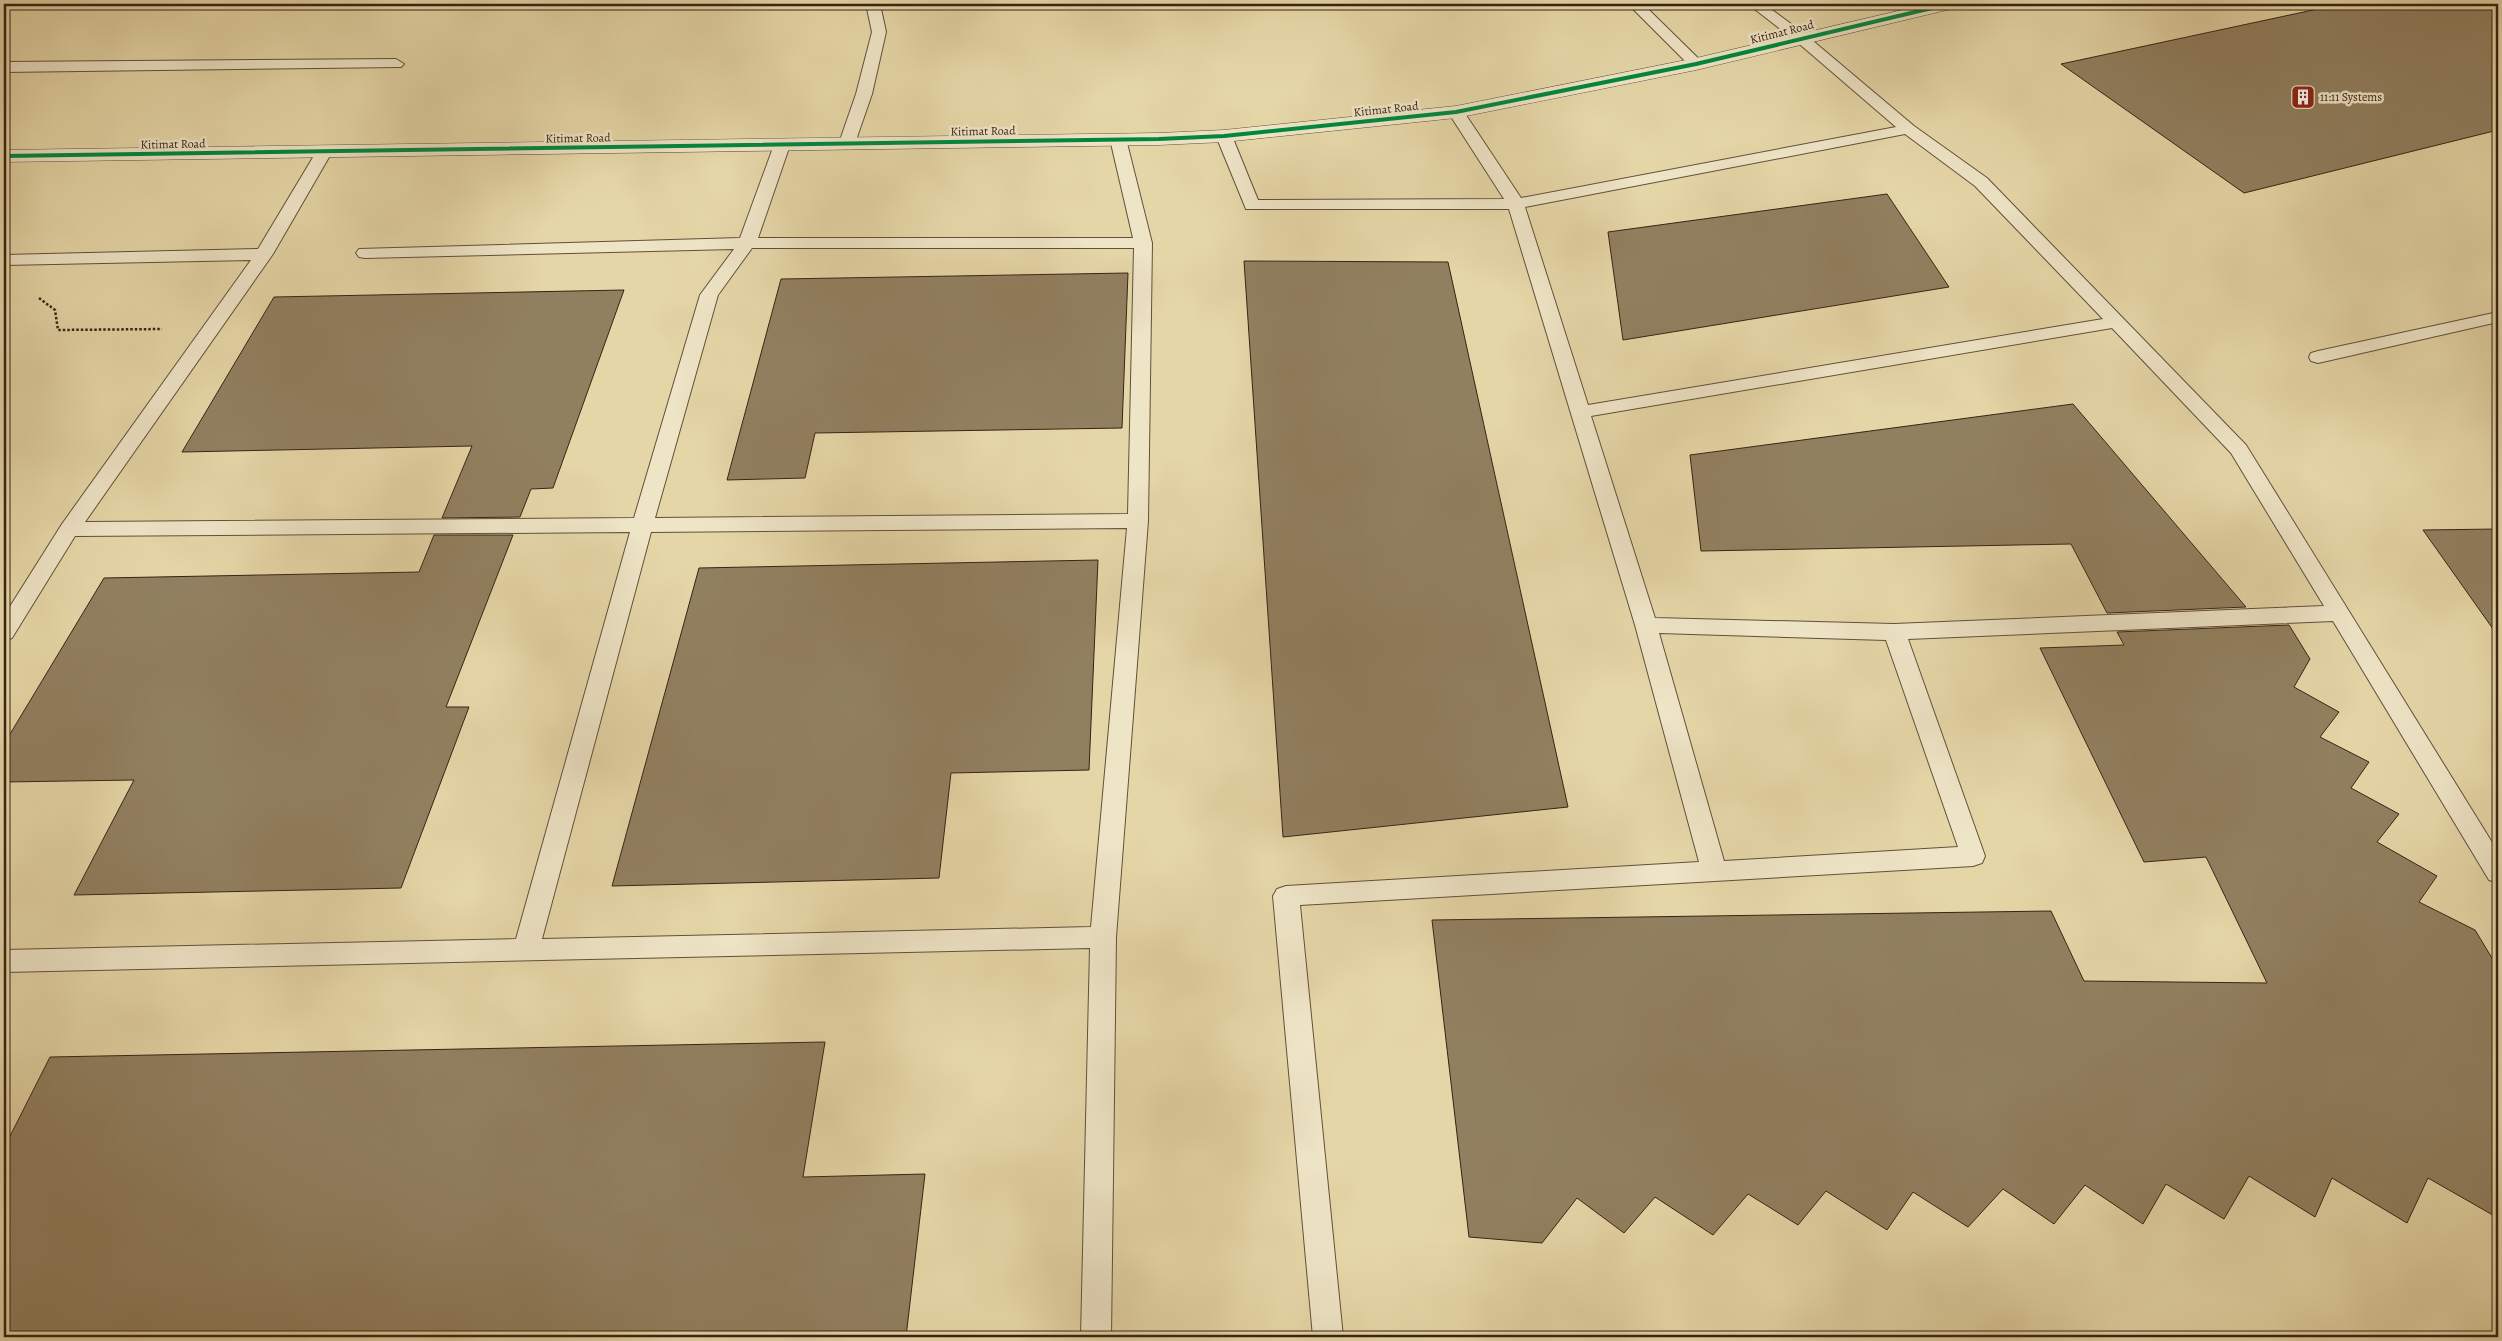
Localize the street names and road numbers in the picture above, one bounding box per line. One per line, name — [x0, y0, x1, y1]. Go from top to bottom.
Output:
street label: Kitimat Road — [1748, 16, 1816, 48]
street label: Kitimat Road — [1353, 98, 1420, 120]
street label: Kitimat Road — [950, 122, 1016, 140]
street label: Kitimat Road — [545, 129, 611, 147]
street label: Kitimat Road — [140, 135, 206, 153]

